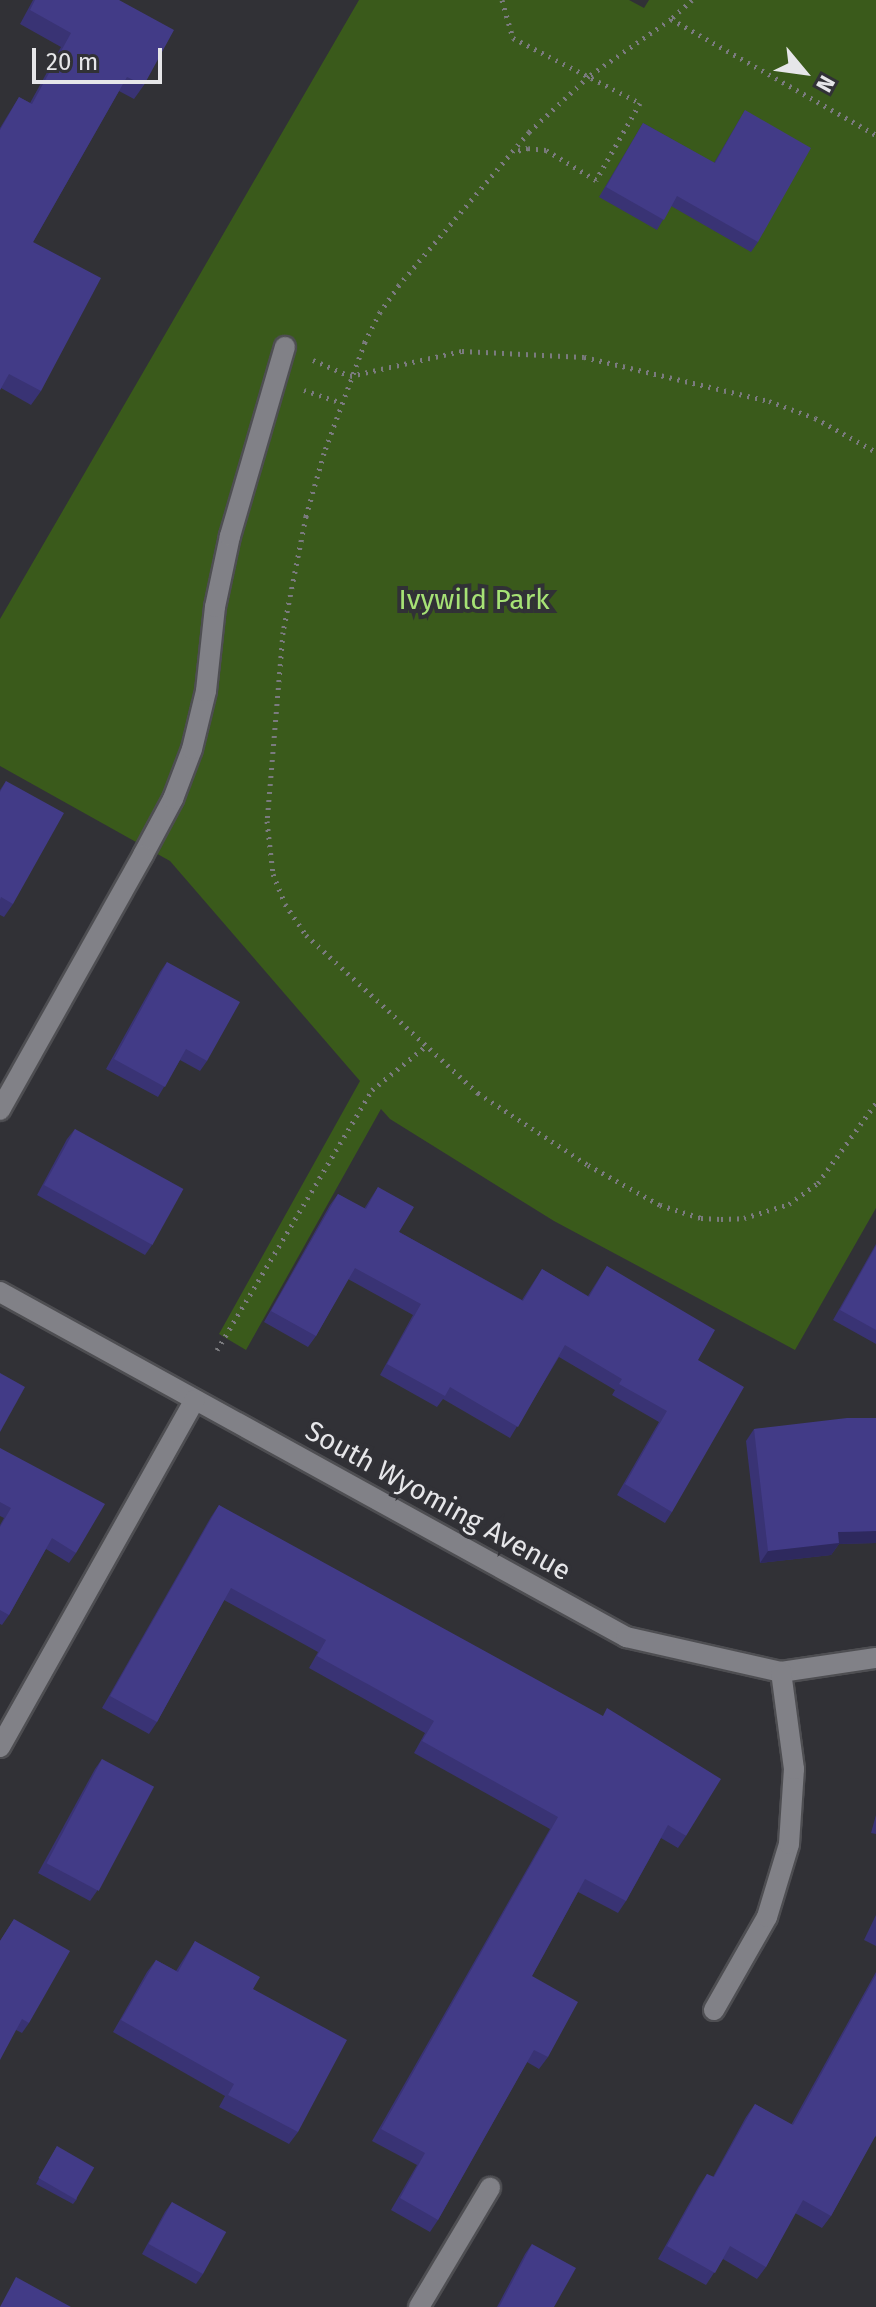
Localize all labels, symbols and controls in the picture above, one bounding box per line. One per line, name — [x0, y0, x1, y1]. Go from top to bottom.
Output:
scale bar — [36, 32, 166, 82]
north arrow — [764, 32, 844, 112]
text: 20 m — [46, 48, 98, 76]
text: N — [810, 71, 841, 97]
park label: Ivywild Park — [398, 583, 550, 617]
street label: South Wyoming Avenue — [299, 1414, 577, 1588]

